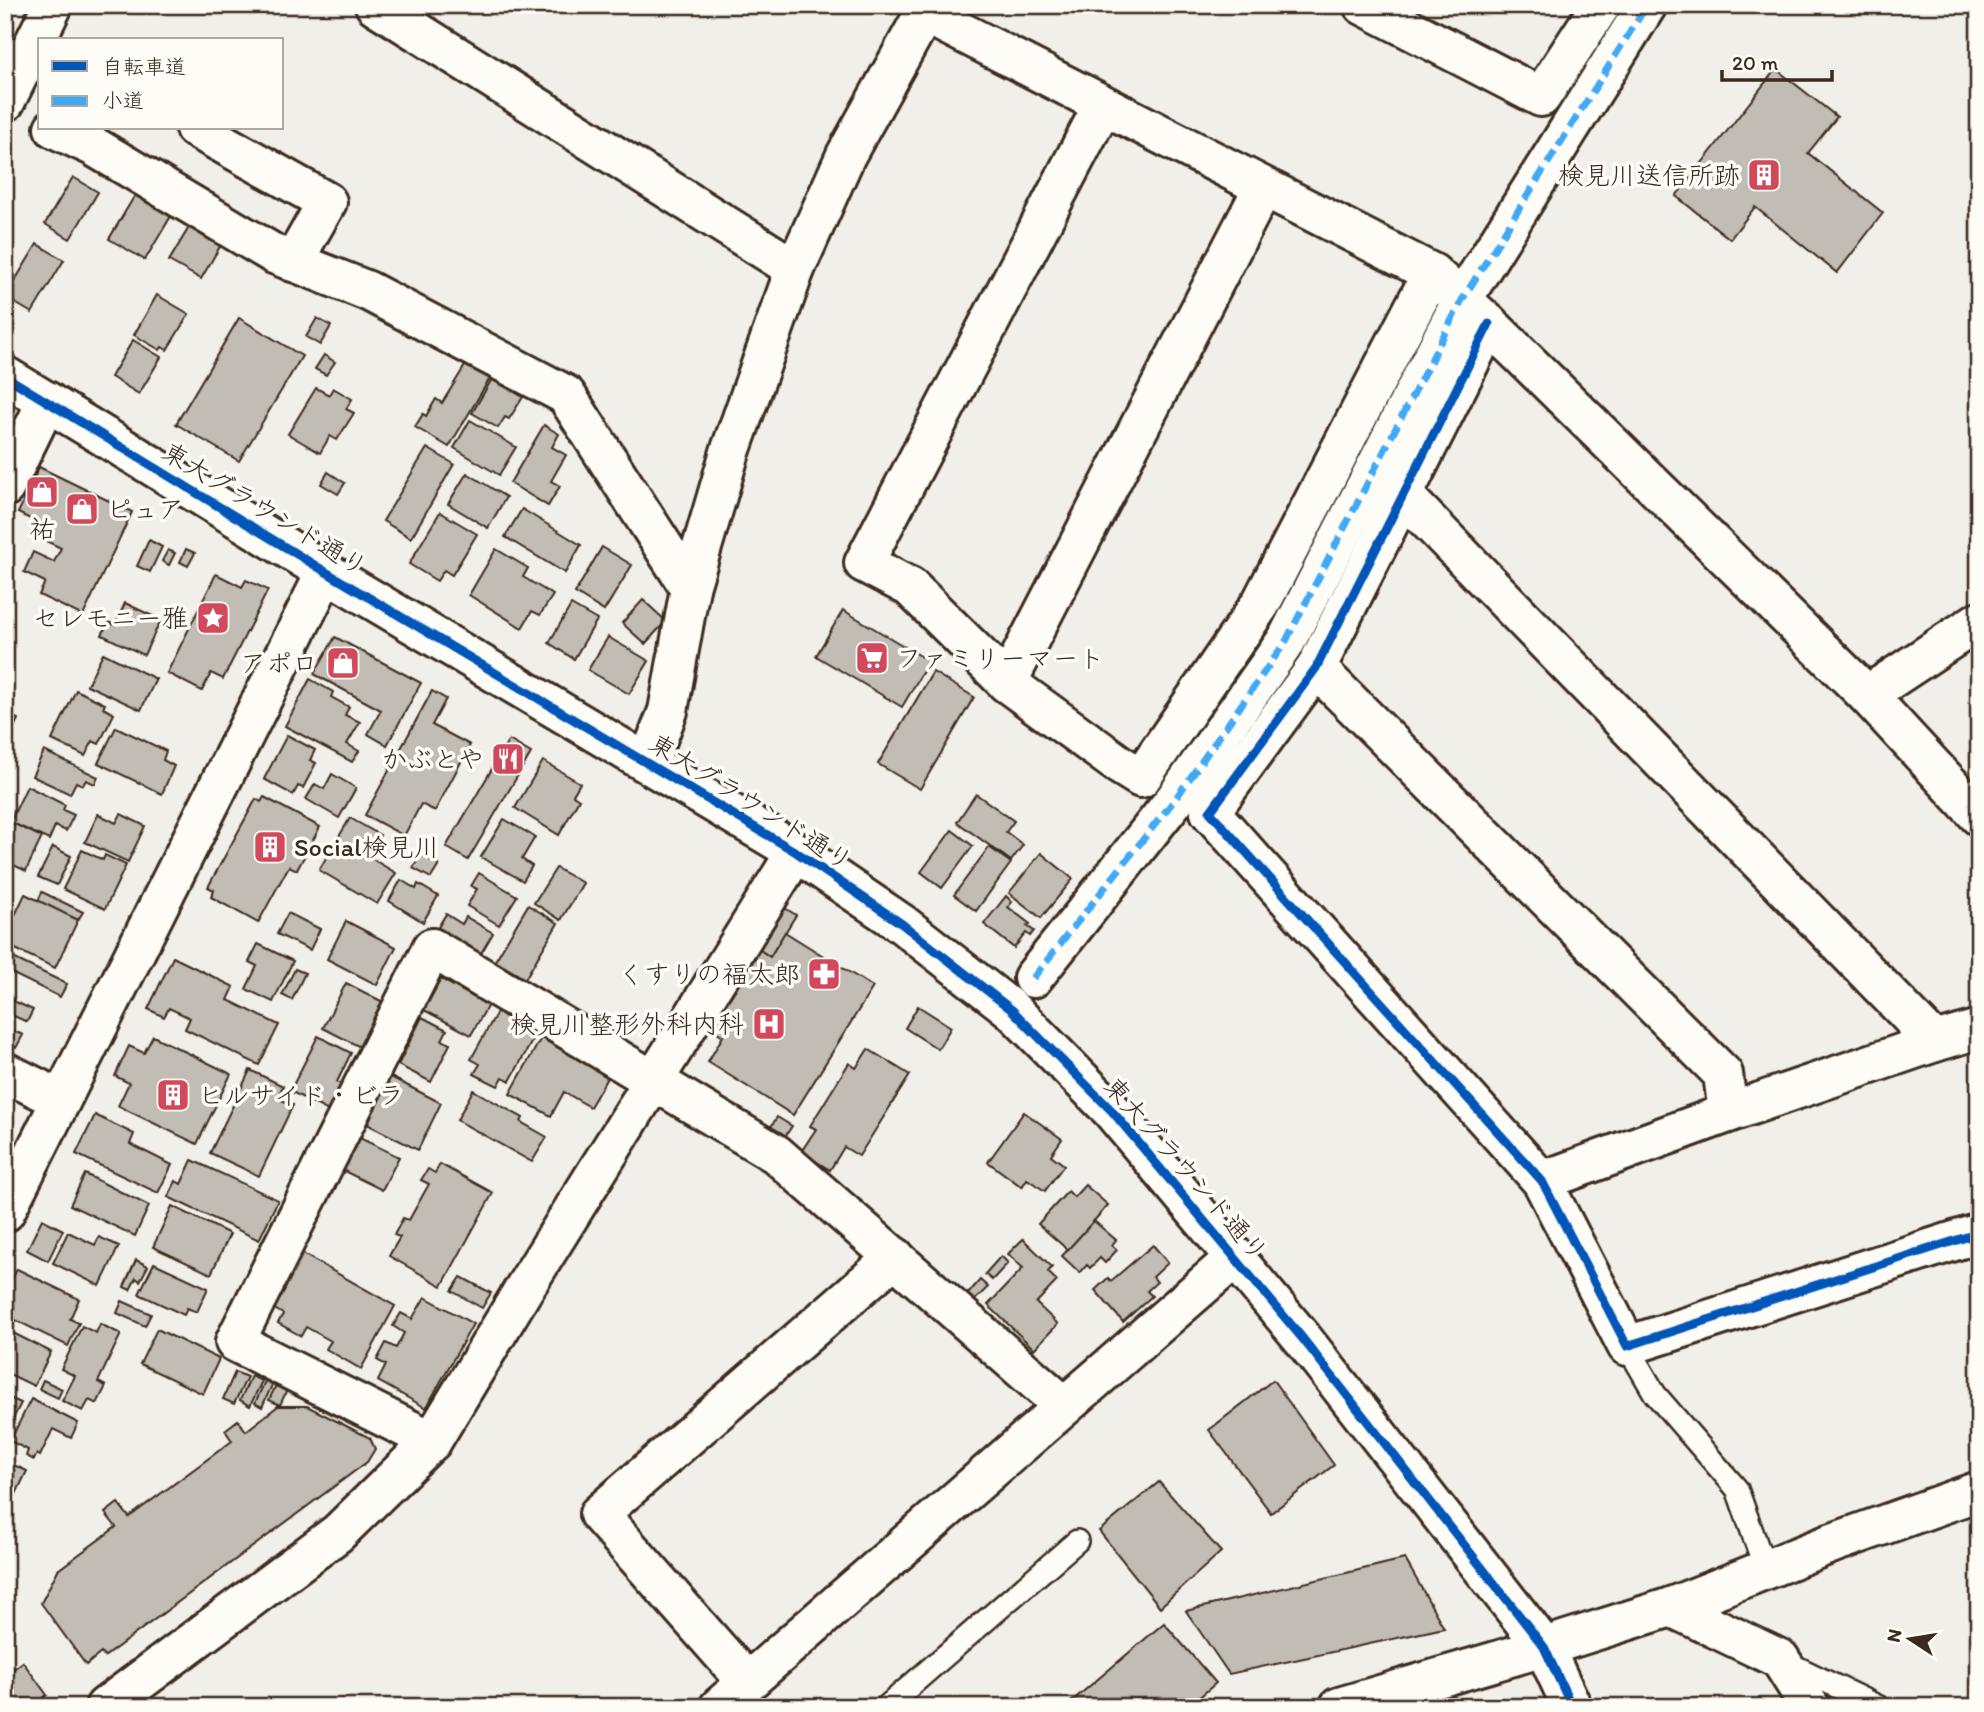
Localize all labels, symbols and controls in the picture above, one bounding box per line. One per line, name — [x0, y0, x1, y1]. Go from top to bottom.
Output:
legend — [38, 38, 284, 130]
scale bar — [1722, 38, 1832, 82]
text: 20 m — [1732, 50, 1779, 75]
text: 自転車道 — [102, 54, 186, 79]
text: 小道 — [102, 88, 144, 113]
building icon: 検見川送信所跡 — [1745, 156, 1783, 194]
place label: 検見川送信所跡 — [1558, 159, 1740, 191]
street label: 東大グラウンド通り — [156, 435, 374, 583]
shop icon: 祐 — [23, 473, 61, 511]
shop icon: ピュア — [63, 490, 101, 528]
place label: ピュア — [106, 493, 184, 525]
place label: 祐 — [29, 513, 55, 545]
place icon: セレモニー雅 — [194, 599, 232, 637]
place label: セレモニー雅 — [33, 602, 188, 634]
supermarket icon: ファミリーマート — [853, 639, 891, 677]
place label: ファミリーマート — [896, 642, 1105, 674]
shop icon: アポロ — [324, 644, 362, 682]
place label: アポロ — [240, 647, 318, 679]
street label: 東大グラウンド通り — [643, 726, 859, 878]
restaurant icon: かぶとや — [489, 740, 527, 778]
place label: かぶとや — [382, 743, 484, 775]
building icon: Social検見川 — [251, 828, 289, 866]
place label: Social検見川 — [294, 831, 440, 863]
pharmacy icon: くすりの福太郎 — [805, 955, 843, 993]
place label: くすりの福太郎 — [618, 958, 800, 990]
hospital icon: 検見川整形外科内科 — [750, 1005, 788, 1043]
place label: 検見川整形外科内科 — [510, 1008, 744, 1040]
street label: 東大グラウンド通り — [1097, 1070, 1275, 1268]
building icon: ヒルサイド・ビラ — [154, 1076, 192, 1114]
place label: ヒルサイド・ビラ — [198, 1079, 404, 1111]
north arrow — [1876, 1604, 1946, 1674]
text: N — [1881, 1627, 1906, 1644]

